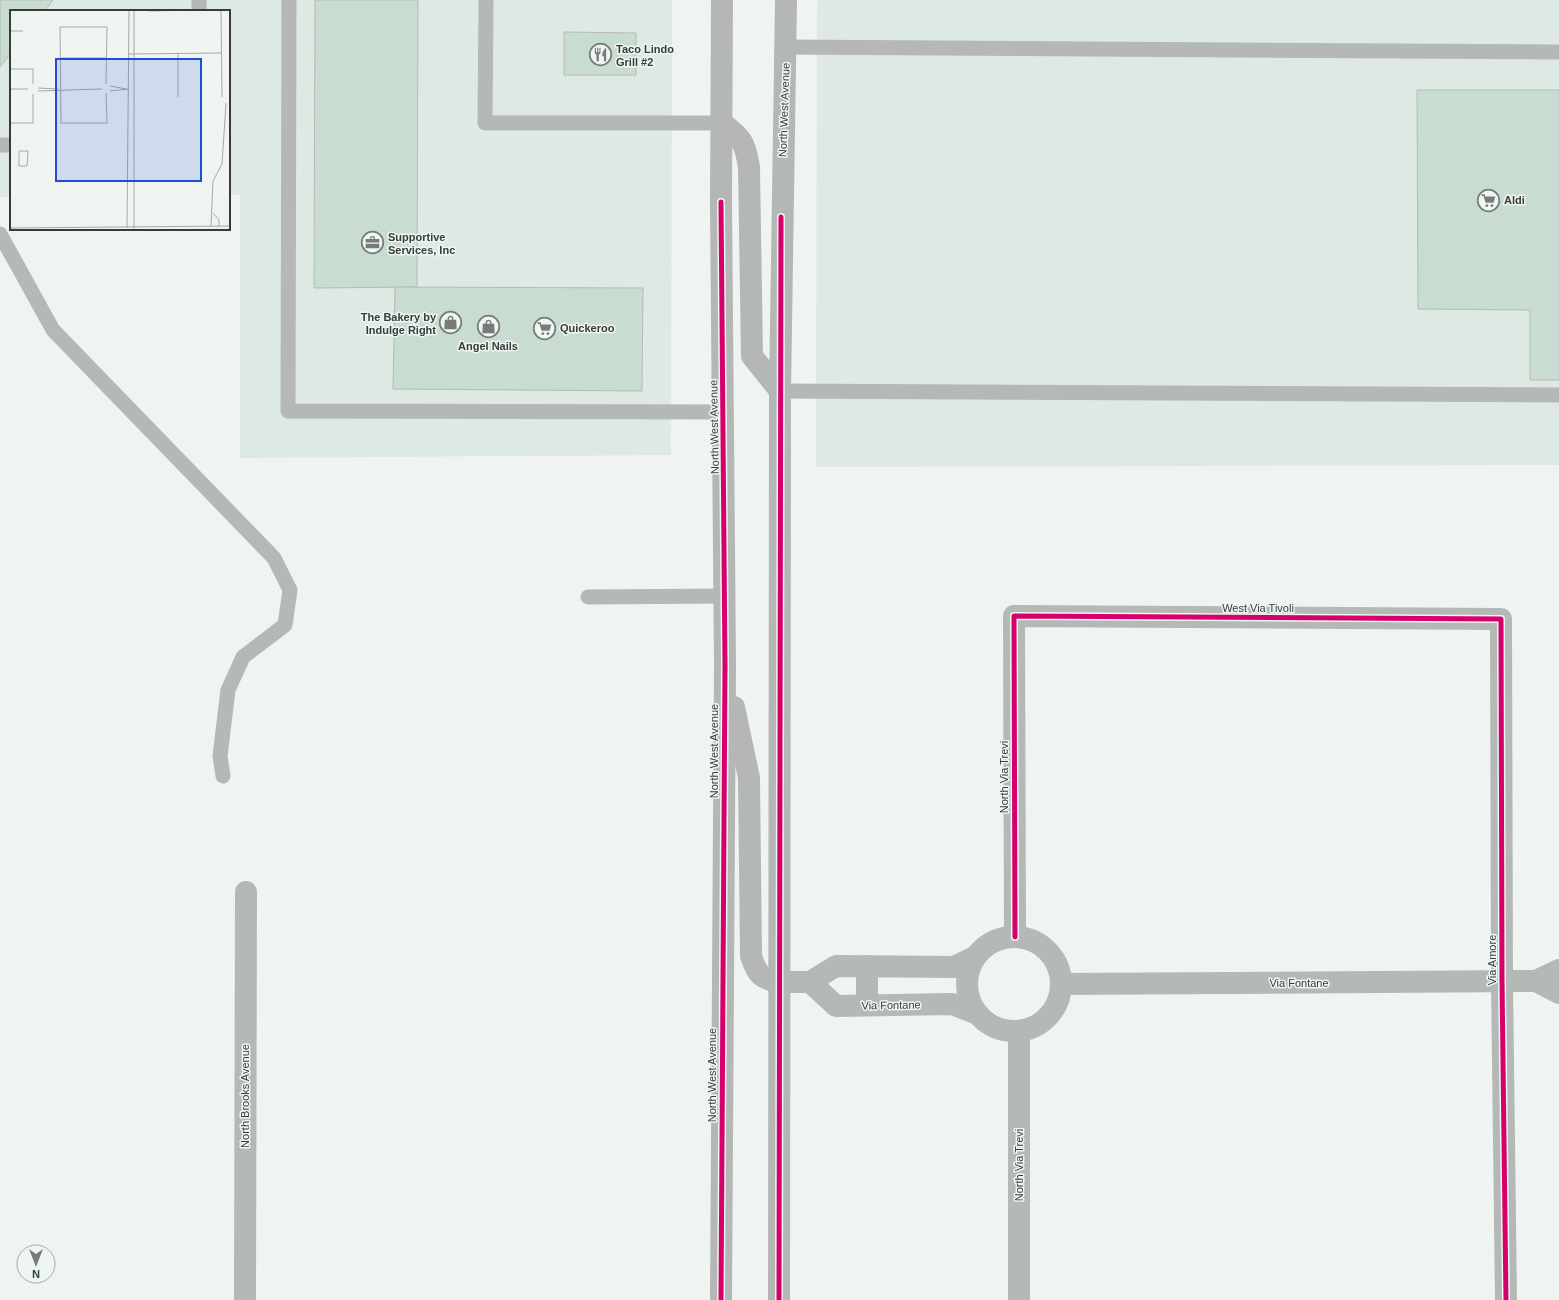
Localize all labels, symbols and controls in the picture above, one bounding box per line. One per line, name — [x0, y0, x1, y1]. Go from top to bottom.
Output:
inset map — [10, 10, 230, 230]
restaurant icon: Taco Lindo Grill #2 — [587, 42, 613, 68]
place label: Taco Lindo Grill #2 — [616, 43, 674, 68]
street label: North West Avenue — [776, 63, 792, 157]
supermarket icon: Aldi — [1475, 187, 1501, 213]
place label: Aldi — [1504, 194, 1525, 206]
office icon: Supportive Services, Inc — [360, 230, 386, 256]
place label: Supportive Services, Inc — [388, 231, 455, 256]
shop icon: The Bakery by Indulge Right — [438, 310, 464, 336]
place label: The Bakery by Indulge Right — [361, 311, 437, 336]
shop icon: Angel Nails — [475, 313, 501, 339]
supermarket icon: Quickeroo — [532, 315, 558, 341]
place label: Quickeroo — [560, 322, 615, 334]
place label: Angel Nails — [458, 340, 518, 352]
street label: North West Avenue — [707, 380, 721, 474]
street label: West Via Tivoli — [1222, 602, 1294, 614]
street label: North West Avenue — [708, 704, 720, 798]
street label: North Via Trevi — [998, 741, 1010, 813]
street label: Via Amore — [1486, 935, 1498, 985]
street label: Via Fontane — [1269, 977, 1329, 989]
street label: Via Fontane — [861, 998, 921, 1012]
street label: North West Avenue — [706, 1028, 718, 1122]
street label: North Brooks Avenue — [239, 1044, 251, 1148]
street label: North Via Trevi — [1013, 1129, 1025, 1201]
north arrow — [16, 1244, 56, 1284]
text: N — [32, 1268, 40, 1280]

